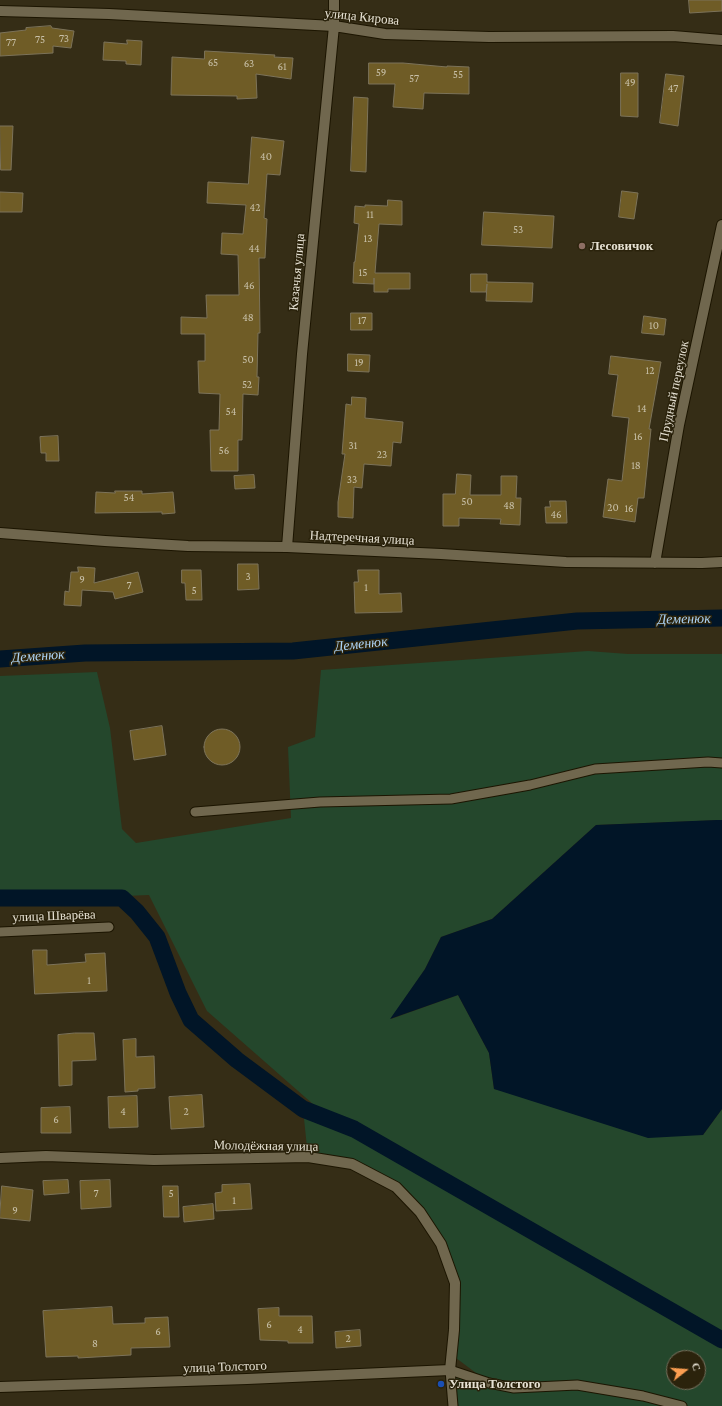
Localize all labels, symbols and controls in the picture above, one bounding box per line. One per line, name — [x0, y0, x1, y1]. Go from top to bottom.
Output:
street label: улица Кирова — [324, 5, 400, 29]
house number: 73 — [59, 32, 69, 46]
house number: 75 — [35, 33, 45, 47]
house number: 77 — [6, 36, 16, 50]
house number: 65 — [208, 56, 218, 70]
house number: 63 — [244, 57, 254, 71]
house number: 61 — [277, 60, 287, 74]
house number: 59 — [376, 66, 386, 80]
house number: 55 — [453, 68, 463, 82]
house number: 57 — [409, 72, 419, 86]
house number: 49 — [624, 76, 636, 90]
house number: 47 — [668, 82, 678, 96]
house number: 40 — [260, 150, 272, 164]
house number: 42 — [250, 201, 260, 215]
house number: 11 — [366, 208, 374, 222]
house number: 53 — [513, 223, 523, 237]
house number: 13 — [364, 232, 372, 246]
street label: Казачья улица — [286, 233, 308, 311]
place label: Лесовичок — [590, 238, 653, 254]
marker: Лесовичок — [577, 241, 587, 251]
house number: 44 — [248, 242, 260, 256]
house number: 15 — [359, 266, 367, 280]
house number: 46 — [243, 279, 255, 293]
house number: 48 — [242, 311, 254, 325]
house number: 17 — [358, 314, 366, 328]
house number: 10 — [649, 319, 659, 333]
street label: Прудный переулок — [656, 339, 692, 443]
house number: 50 — [242, 353, 254, 367]
house number: 19 — [354, 356, 364, 370]
house number: 12 — [646, 364, 654, 378]
house number: 52 — [242, 378, 252, 392]
house number: 14 — [637, 402, 647, 416]
house number: 54 — [226, 405, 236, 419]
house number: 16 — [633, 430, 643, 444]
house number: 31 — [349, 439, 357, 453]
house number: 56 — [219, 444, 229, 458]
house number: 23 — [377, 448, 387, 462]
house number: 18 — [631, 459, 641, 473]
house number: 33 — [347, 473, 357, 487]
house number: 54 — [124, 491, 134, 505]
house number: 50 — [461, 495, 473, 509]
house number: 48 — [503, 499, 515, 513]
house number: 20 — [607, 501, 619, 515]
house number: 16 — [624, 502, 634, 516]
house number: 46 — [550, 508, 562, 522]
street label: Надтеречная улица — [309, 527, 415, 549]
house number: 3 — [245, 570, 251, 584]
house number: 9 — [79, 573, 85, 587]
house number: 7 — [126, 579, 132, 593]
house number: 1 — [364, 581, 368, 595]
house number: 5 — [191, 584, 197, 598]
water label: Деменюк — [657, 610, 711, 628]
water label: Деменюк — [334, 633, 388, 655]
water label: Деменюк — [11, 646, 65, 666]
street label: улица Шварёва — [12, 907, 96, 925]
house number: 1 — [87, 974, 91, 988]
house number: 4 — [120, 1105, 126, 1119]
house number: 2 — [183, 1105, 189, 1119]
house number: 6 — [53, 1113, 59, 1127]
street label: Молодёжная улица — [213, 1137, 319, 1155]
house number: 7 — [93, 1187, 99, 1201]
house number: 5 — [168, 1187, 174, 1201]
house number: 1 — [232, 1194, 236, 1208]
house number: 9 — [12, 1204, 18, 1218]
house number: 6 — [266, 1318, 272, 1332]
house number: 4 — [297, 1323, 303, 1337]
house number: 6 — [155, 1325, 161, 1339]
house number: 2 — [345, 1332, 351, 1346]
house number: 8 — [92, 1337, 98, 1351]
north arrow — [666, 1350, 706, 1390]
street label: улица Толстого — [183, 1358, 267, 1376]
text: С — [690, 1361, 703, 1372]
place label: Улица Толстого — [449, 1376, 541, 1392]
marker: Улица Толстого — [436, 1379, 446, 1389]

